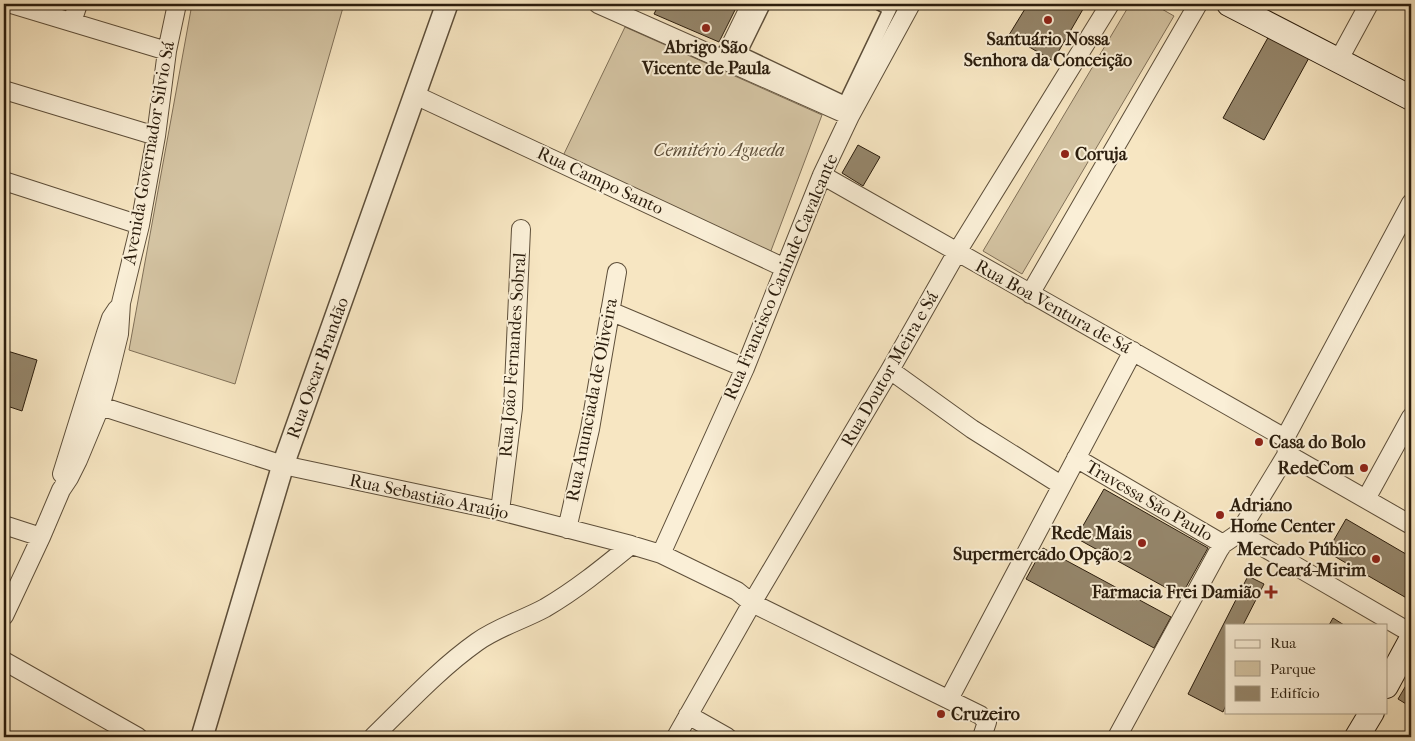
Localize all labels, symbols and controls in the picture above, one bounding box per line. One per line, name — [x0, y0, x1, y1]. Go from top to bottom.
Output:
marker: Santuário Nossa Senhora da Conceição — [1042, 14, 1054, 26]
marker: Abrigo São Vicente de Paula — [700, 22, 712, 34]
place label: Santuário Nossa Senhora da Conceição — [964, 29, 1132, 71]
place label: Abrigo São Vicente de Paula — [641, 37, 771, 79]
street label: Avenida Governador Silvio Sá — [119, 39, 179, 267]
park label: Cemitério Agueda — [653, 140, 785, 161]
street label: Rua Campo Santo — [534, 143, 666, 219]
place label: Coruja — [1075, 144, 1128, 165]
marker: Coruja — [1059, 148, 1071, 160]
street label: Rua Francisco Caninde Cavalcante — [720, 151, 843, 403]
street label: Rua João Fernandes Sobral — [495, 252, 531, 458]
street label: Rua Boa Ventura de Sá — [972, 255, 1135, 359]
street label: Rua Doutor Meira e Sá — [837, 287, 943, 450]
street label: Rua Oscar Brandão — [283, 294, 353, 442]
street label: Rua Anunciada de Oliveira — [562, 296, 622, 504]
place label: Casa do Bolo — [1269, 432, 1366, 453]
marker: Casa do Bolo — [1253, 436, 1265, 448]
street label: Travessa São Paulo — [1082, 456, 1216, 546]
place label: RedeCom — [1277, 458, 1355, 479]
marker: RedeCom — [1358, 462, 1370, 474]
street label: Rua Sebastião Araújo — [347, 470, 511, 524]
place label: Adriano Home Center — [1229, 495, 1335, 537]
marker: Adriano Home Center — [1214, 509, 1226, 521]
place label: Rede Mais Supermercado Opção 2 — [953, 523, 1132, 565]
marker: Rede Mais Supermercado Opção 2 — [1136, 537, 1148, 549]
place label: Mercado Público de Ceará-Mirim — [1236, 539, 1367, 581]
marker: Mercado Público de Ceará-Mirim — [1370, 553, 1382, 565]
place label: Farmacia Frei Damião — [1091, 582, 1261, 603]
marker: Farmacia Frei Damião — [1265, 586, 1277, 598]
legend — [1225, 624, 1388, 714]
text: Rua — [1270, 634, 1297, 652]
text: Parque — [1270, 660, 1316, 678]
text: Edifício — [1270, 684, 1320, 702]
place label: Cruzeiro — [951, 704, 1020, 725]
marker: Cruzeiro — [935, 708, 947, 720]

